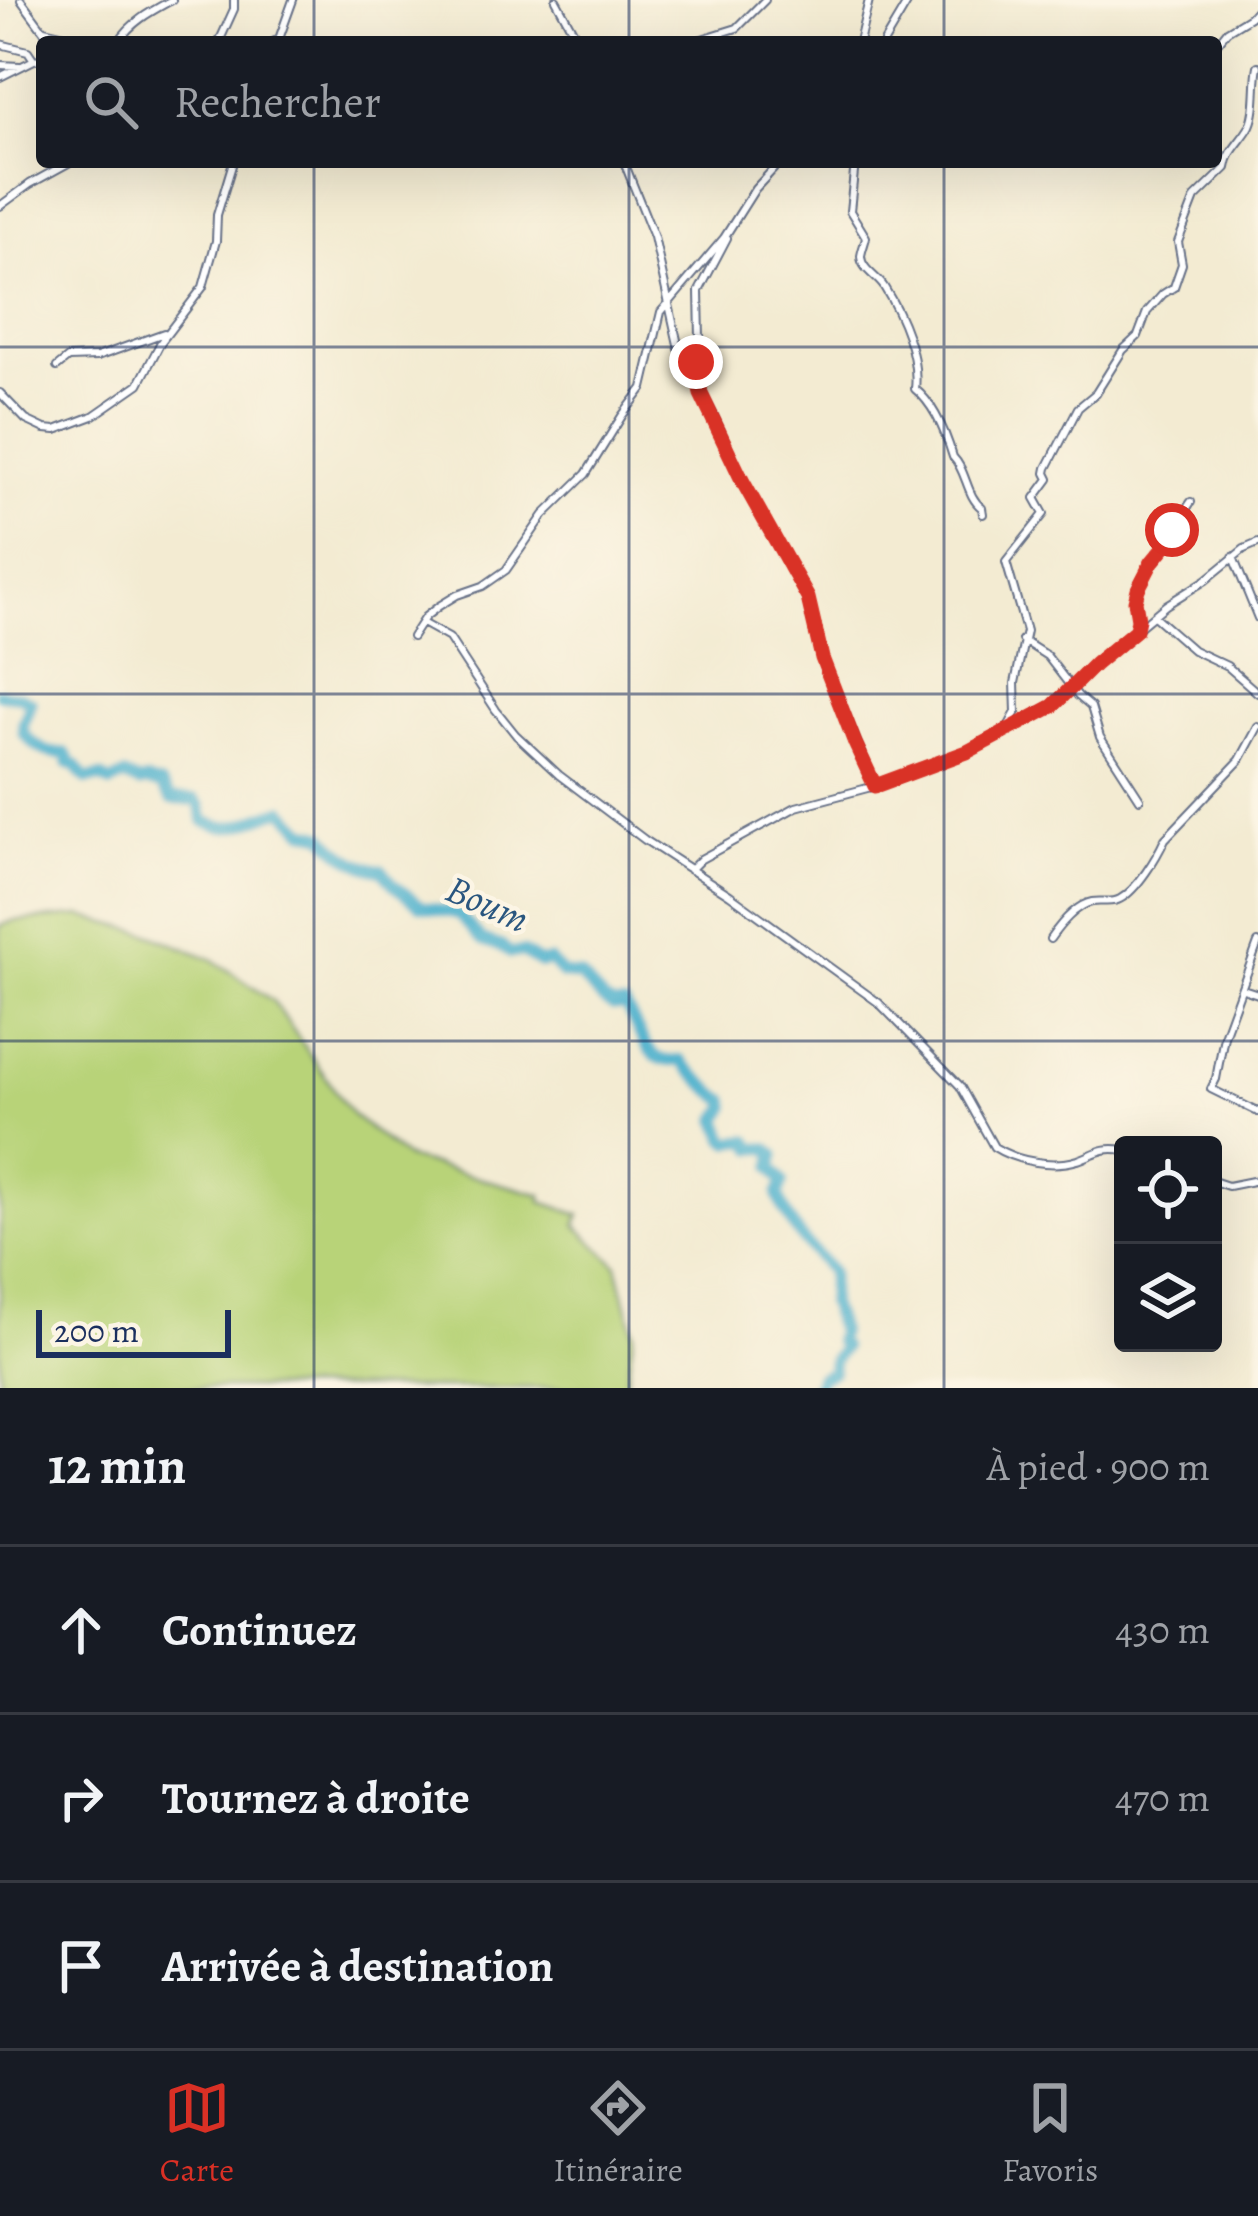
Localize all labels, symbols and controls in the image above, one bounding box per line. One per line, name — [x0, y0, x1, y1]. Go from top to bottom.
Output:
search box — [36, 36, 1222, 168]
icon: search — [78, 69, 144, 135]
text: Rechercher — [174, 71, 381, 133]
route end — [669, 335, 723, 389]
route start — [1145, 503, 1199, 557]
water label: Boum — [438, 862, 538, 945]
map controls — [1114, 1136, 1222, 1352]
button: locate — [1114, 1136, 1222, 1244]
button: layers — [1114, 1244, 1222, 1352]
scale bar — [36, 1304, 231, 1357]
text: 200 m — [54, 1308, 139, 1353]
text: 12 min — [48, 1431, 186, 1501]
text: À pied · 900 m — [987, 1440, 1210, 1493]
icon: ahead — [48, 1597, 114, 1663]
text: Continuez — [162, 1599, 357, 1661]
text: 430 m — [1115, 1603, 1210, 1656]
icon: right — [48, 1765, 114, 1831]
text: Tournez à droite — [162, 1767, 470, 1829]
text: 470 m — [1115, 1771, 1210, 1824]
icon: arrive — [48, 1933, 114, 1999]
text: Arrivée à destination — [162, 1935, 554, 1997]
tab: Carte — [160, 2075, 234, 2192]
tab: Itinéraire — [554, 2075, 683, 2192]
tab: Favoris — [1002, 2075, 1098, 2192]

